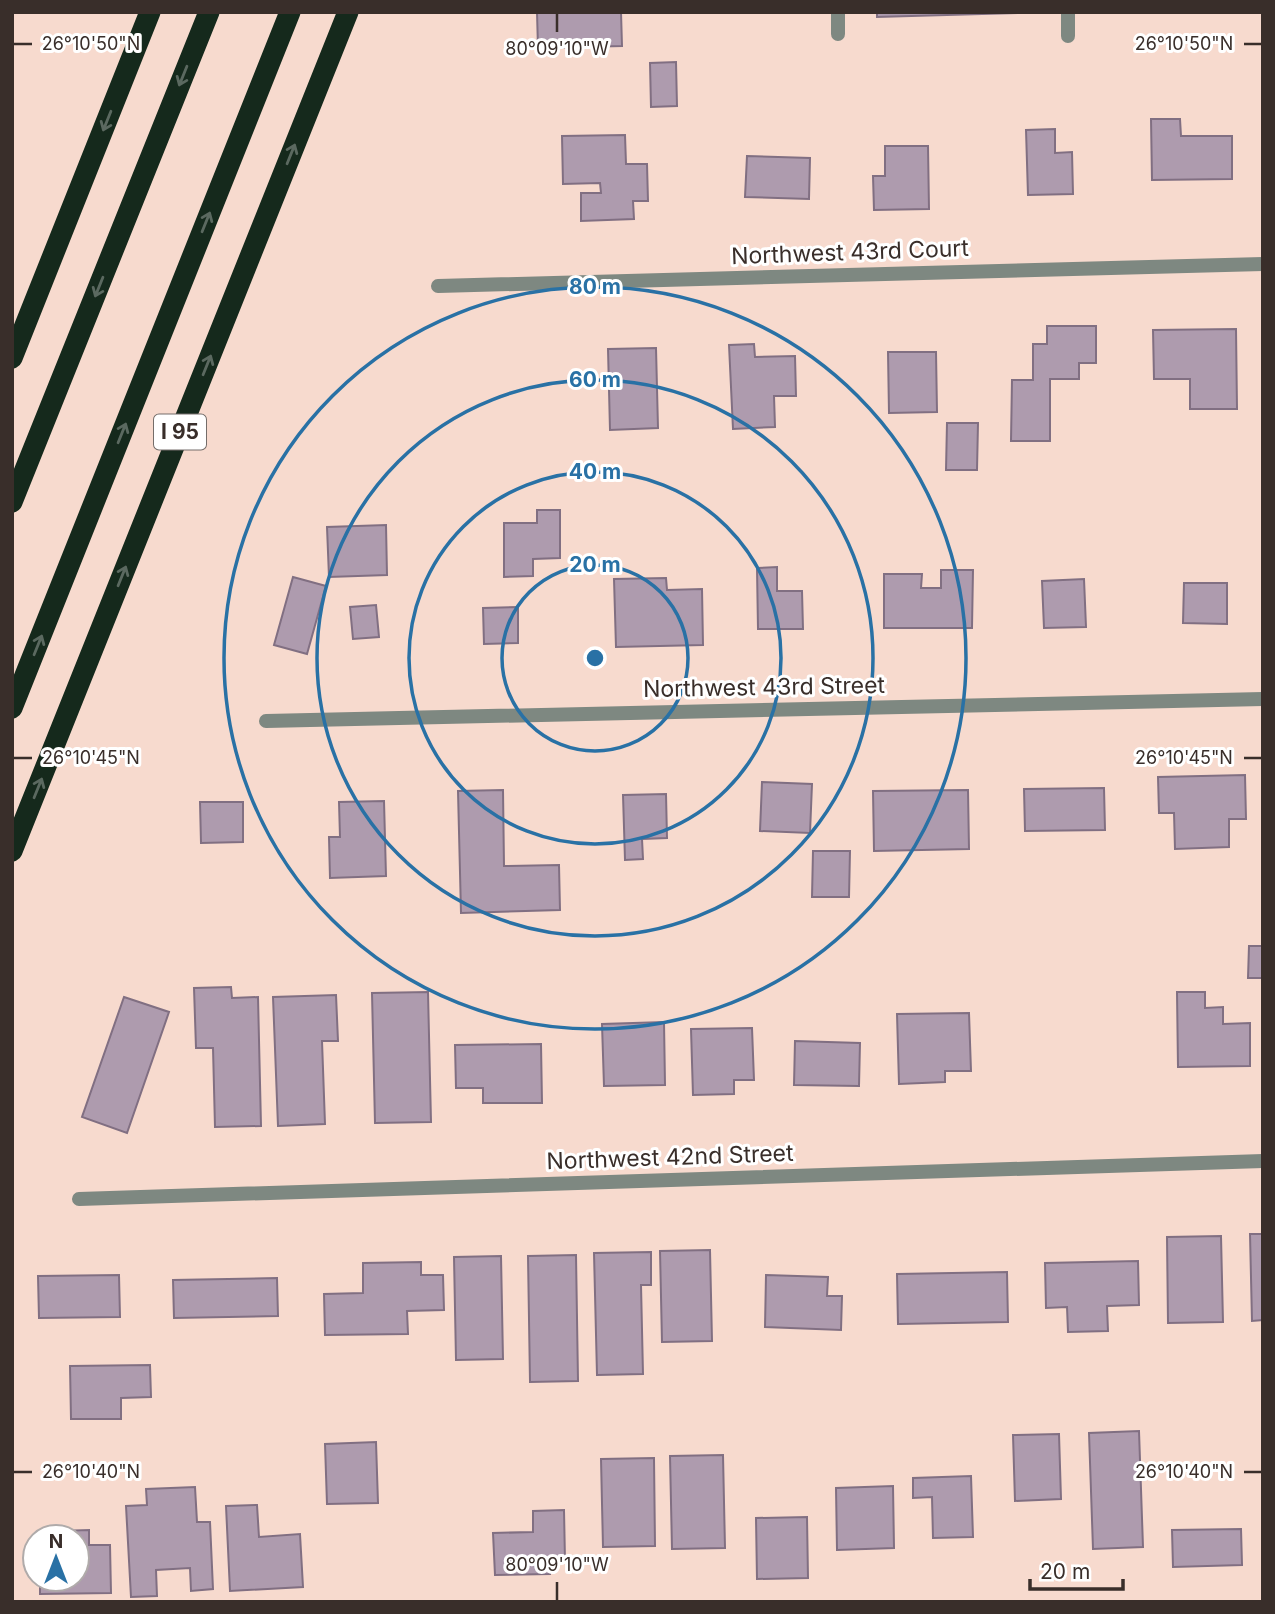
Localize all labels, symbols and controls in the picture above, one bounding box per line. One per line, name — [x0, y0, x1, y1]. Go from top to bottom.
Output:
text: 26°10'50"N — [42, 33, 140, 54]
text: 26°10'50"N — [1135, 33, 1233, 54]
text: 80°09'10"W — [505, 38, 609, 59]
one-way arrow — [176, 64, 189, 86]
one-way arrow — [99, 110, 112, 131]
one-way arrow — [286, 144, 299, 165]
one-way arrow — [201, 212, 214, 233]
street label: Northwest 43rd Court — [731, 234, 970, 270]
text: 80 m — [569, 274, 621, 299]
one-way arrow — [91, 275, 104, 297]
one-way arrow — [201, 355, 214, 377]
text: 60 m — [569, 367, 621, 392]
road number: I 95 — [154, 414, 206, 450]
one-way arrow — [116, 423, 129, 445]
text: 40 m — [569, 459, 621, 484]
text: 20 m — [569, 552, 621, 577]
one-way arrow — [117, 566, 130, 588]
one-way arrow — [32, 634, 45, 656]
centre of rings — [583, 646, 607, 670]
street label: Northwest 43rd Street — [643, 671, 886, 703]
text: 26°10'45"N — [42, 747, 140, 768]
text: 26°10'45"N — [1135, 747, 1233, 768]
one-way arrow — [32, 777, 45, 799]
street label: Northwest 42nd Street — [546, 1139, 794, 1175]
text: 26°10'40"N — [42, 1461, 140, 1482]
text: 26°10'40"N — [1135, 1461, 1233, 1482]
north arrow — [21, 1523, 91, 1593]
text: N — [49, 1530, 63, 1553]
scale bar — [1030, 1548, 1123, 1592]
text: 80°09'10"W — [505, 1554, 609, 1575]
text: 20 m — [1040, 1559, 1090, 1584]

